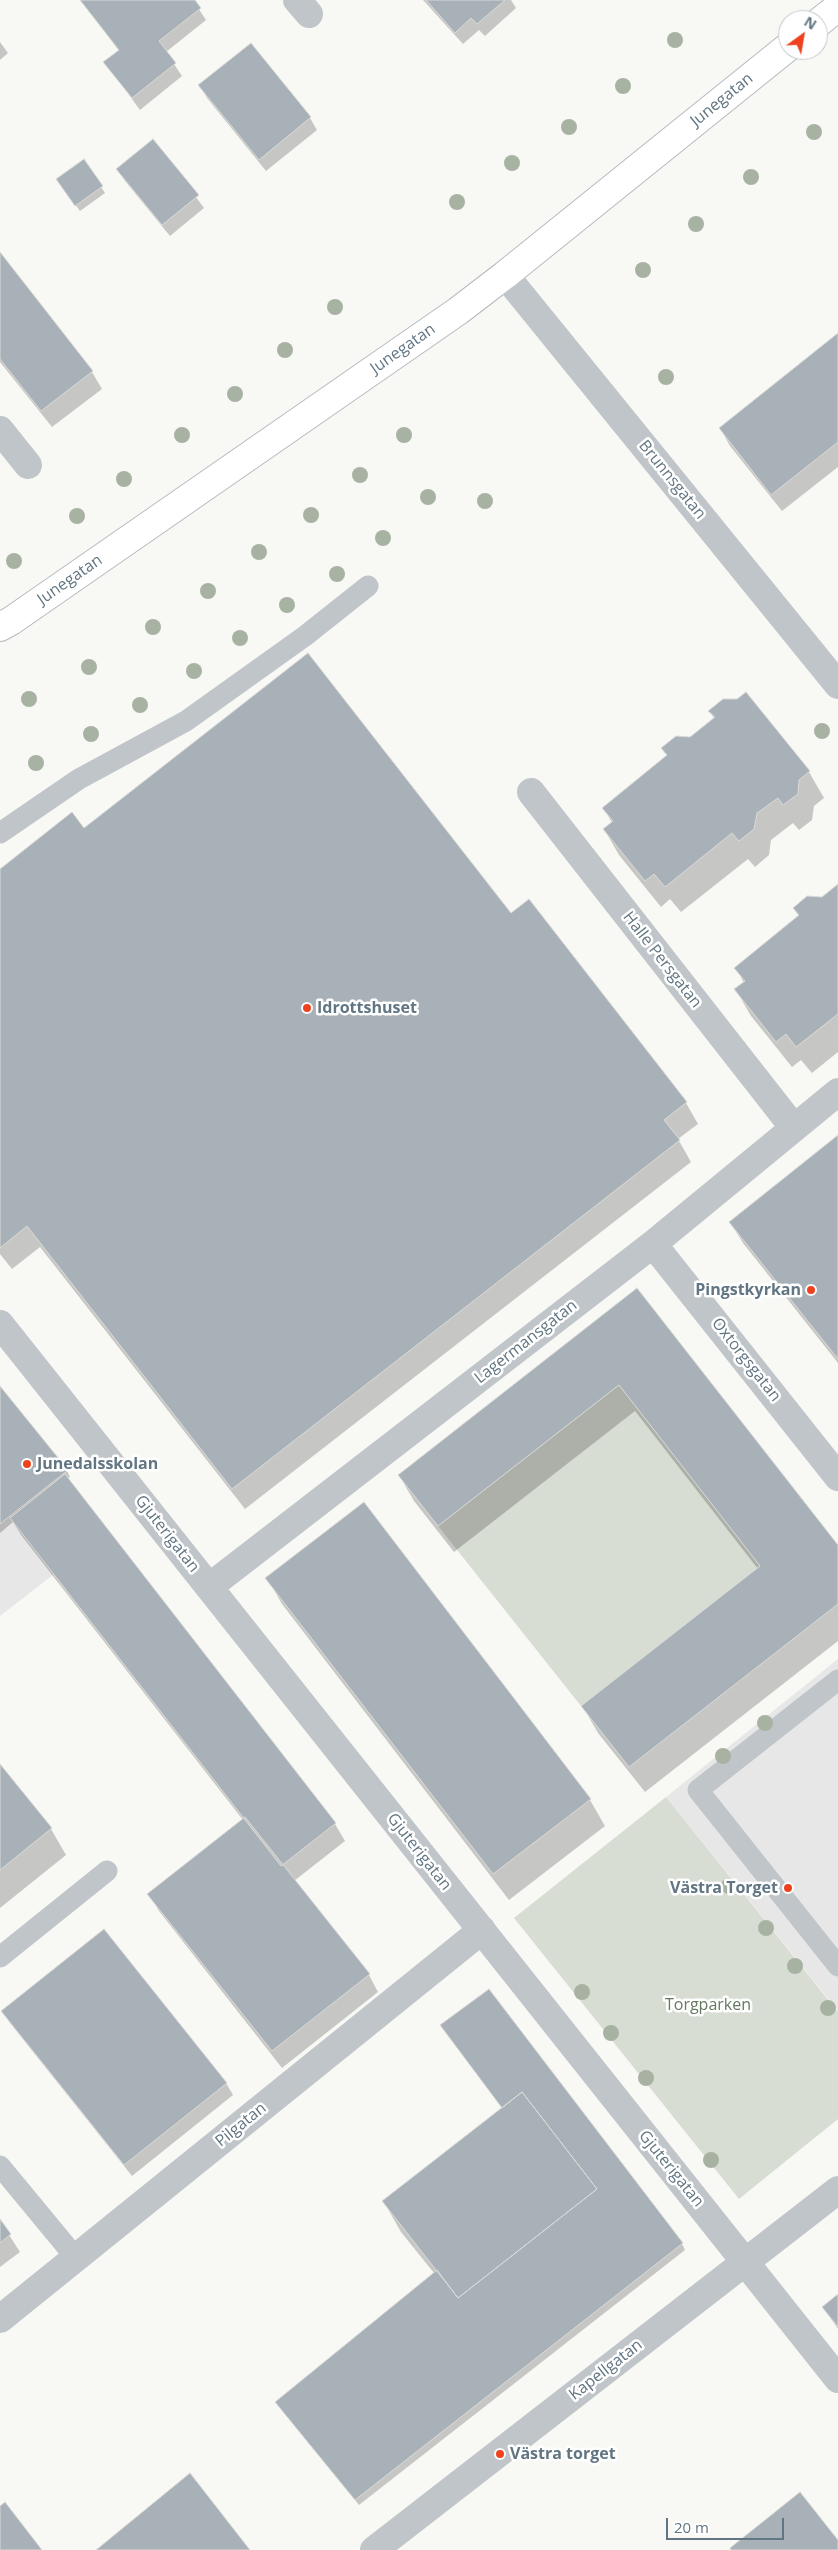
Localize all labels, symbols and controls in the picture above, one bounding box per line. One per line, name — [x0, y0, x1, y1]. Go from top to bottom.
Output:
north arrow — [778, 10, 828, 60]
text: N — [801, 12, 821, 34]
street label: Junegatan — [687, 69, 757, 131]
street label: Junegatan — [367, 320, 439, 378]
street label: Brunnsgatan — [634, 437, 710, 523]
street label: Junegatan — [34, 551, 106, 609]
street label: Halle Persgatan — [619, 908, 705, 1012]
place label: Idrottshuset — [317, 998, 417, 1018]
marker: Idrottshuset — [301, 1002, 313, 1014]
place label: Pingstkyrkan — [695, 1280, 801, 1300]
marker: Pingstkyrkan — [805, 1284, 817, 1296]
street label: Lagermansgatan — [471, 1296, 581, 1388]
street label: Oxtorgsgatan — [707, 1314, 785, 1406]
place label: Junedalsskolan — [37, 1454, 158, 1474]
marker: Junedalsskolan — [21, 1458, 33, 1470]
street label: Gjuterigatan — [131, 1492, 203, 1576]
street label: Gjuterigatan — [383, 1810, 455, 1894]
place label: Västra Torget — [670, 1878, 778, 1898]
marker: Västra Torget — [782, 1882, 794, 1894]
park label: Torgparken — [665, 1995, 751, 2015]
street label: Pilgatan — [212, 2099, 270, 2151]
street label: Gjuterigatan — [634, 2127, 708, 2211]
street label: Kapellgatan — [566, 2335, 646, 2405]
place label: Västra torget — [510, 2444, 616, 2464]
marker: Västra torget — [494, 2448, 506, 2460]
scale bar — [668, 2508, 786, 2540]
text: 20 m — [674, 2517, 709, 2537]

